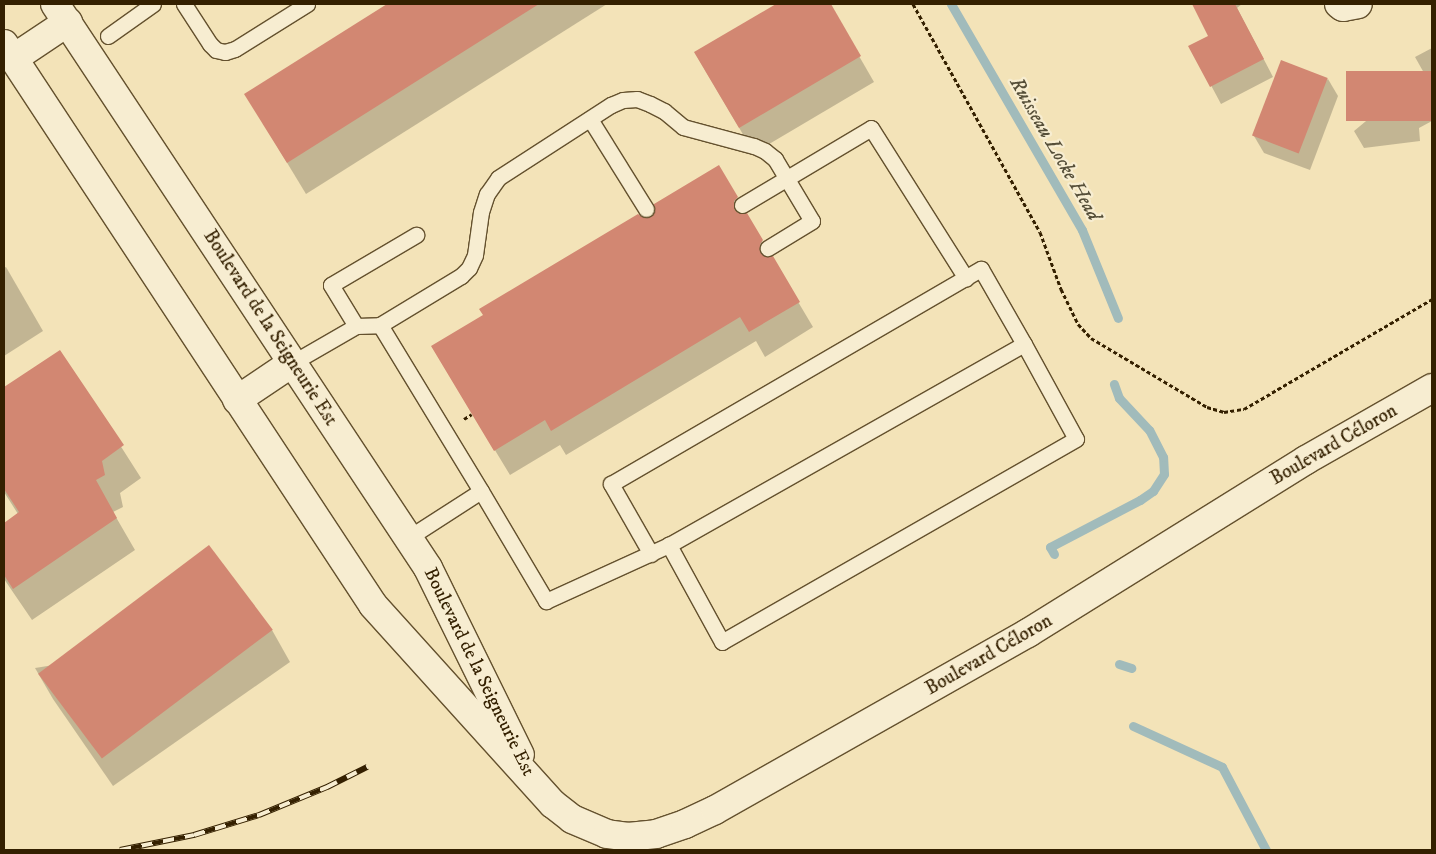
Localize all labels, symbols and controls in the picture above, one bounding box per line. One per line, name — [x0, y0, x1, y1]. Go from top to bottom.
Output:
water label: Ruisseau Locke Head — [1004, 73, 1106, 225]
street label: Boulevard de la Seigneurie Est — [198, 226, 342, 430]
street label: Boulevard Céloron — [1267, 400, 1401, 490]
street label: Boulevard de la Seigneurie Est — [419, 564, 539, 780]
street label: Boulevard Céloron — [922, 610, 1056, 700]

